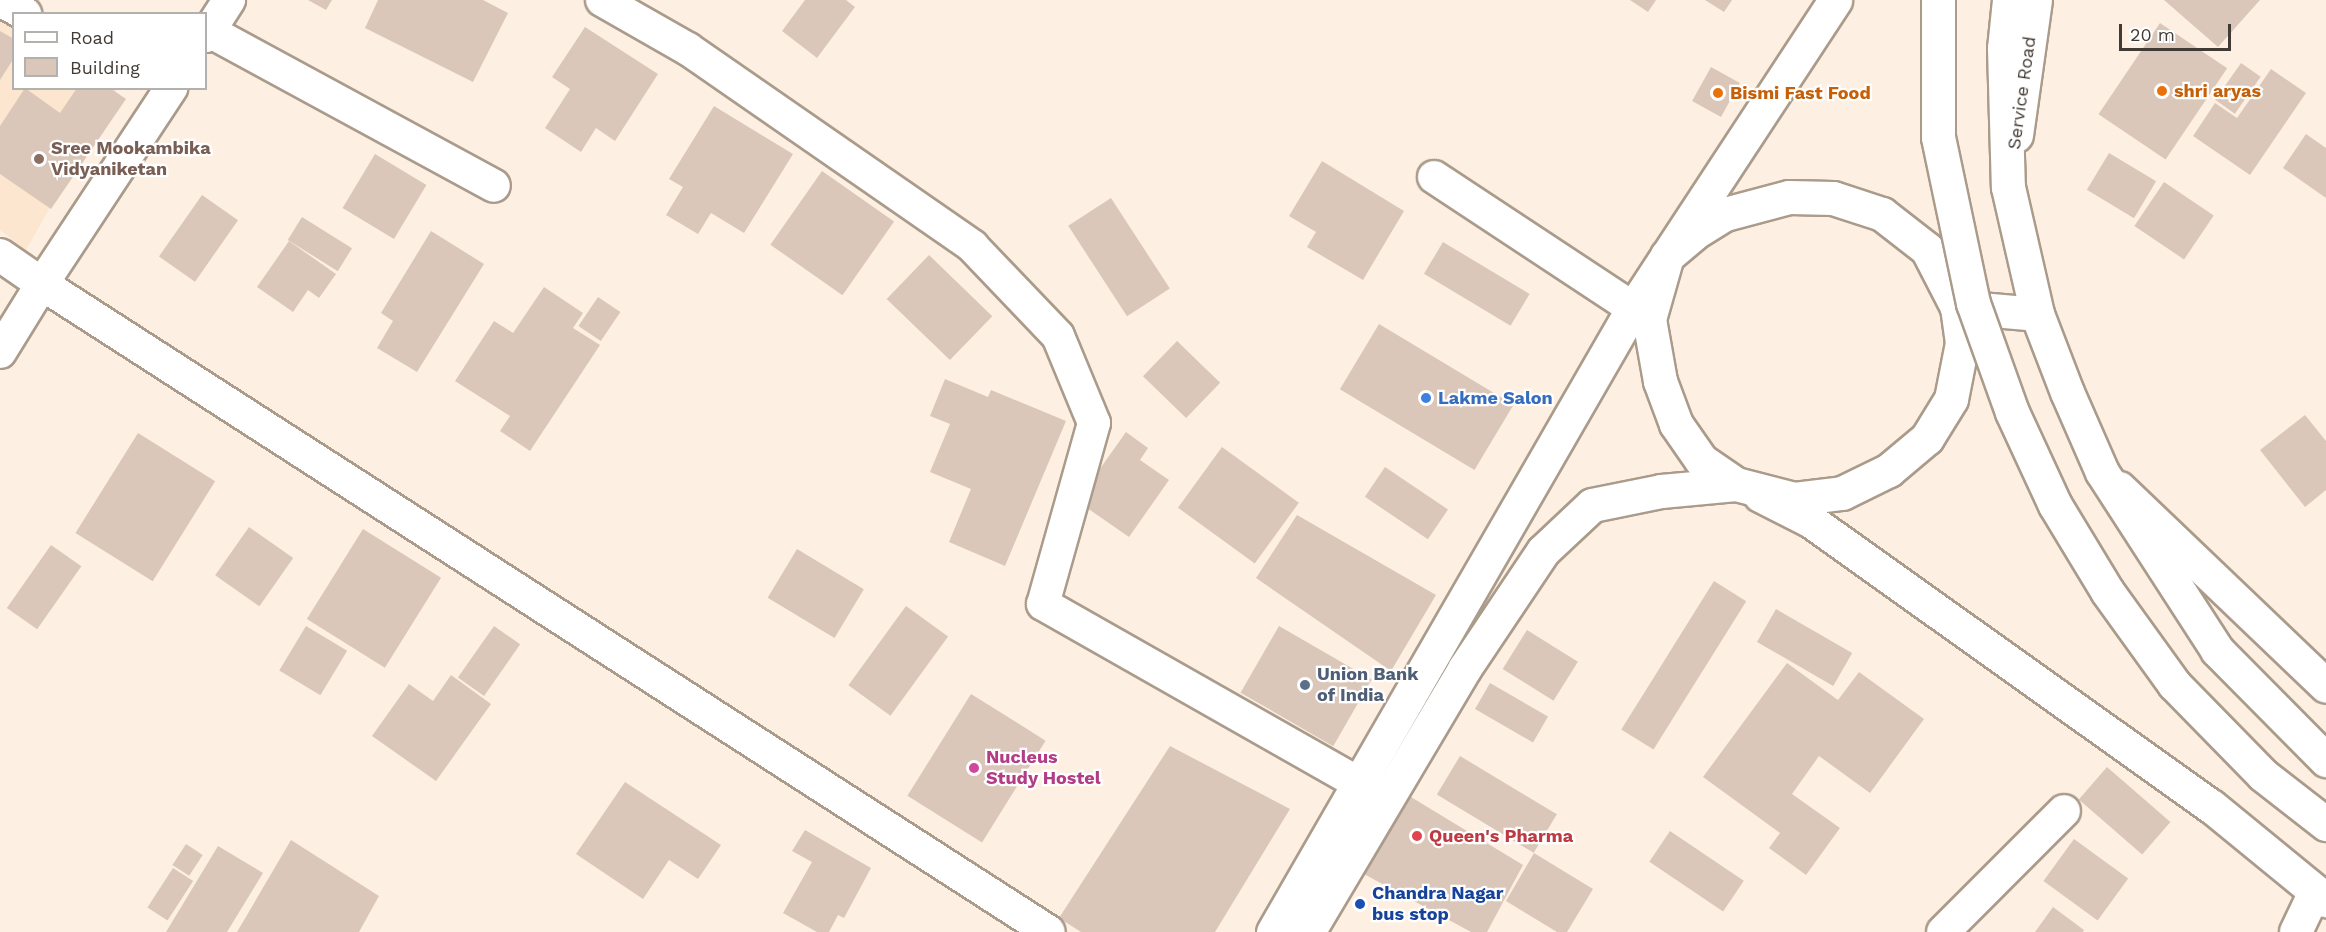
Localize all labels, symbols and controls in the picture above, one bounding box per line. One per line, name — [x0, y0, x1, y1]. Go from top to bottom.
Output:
legend — [12, 12, 207, 90]
scale bar — [2122, 12, 2234, 50]
text: 20 m — [2130, 24, 2175, 45]
text: Road — [70, 27, 114, 48]
street label: Service Road — [2003, 35, 2041, 151]
text: Building — [70, 57, 140, 78]
place label: shri aryas — [2174, 80, 2261, 102]
place label: Bismi Fast Food — [1730, 82, 1871, 104]
marker: shri aryas — [2155, 84, 2169, 98]
marker: Bismi Fast Food — [1711, 86, 1725, 100]
place label: Sree Mookambika Vidyaniketan — [51, 138, 211, 180]
marker: Sree Mookambika Vidyaniketan — [32, 152, 46, 166]
place label: Lakme Salon — [1438, 387, 1553, 409]
marker: Lakme Salon — [1419, 391, 1433, 405]
place label: Union Bank of India — [1317, 664, 1418, 706]
marker: Union Bank of India — [1298, 678, 1312, 692]
place label: Nucleus Study Hostel — [986, 747, 1101, 789]
marker: Nucleus Study Hostel — [967, 761, 981, 775]
place label: Queen's Pharma — [1429, 825, 1573, 847]
marker: Queen's Pharma — [1410, 829, 1424, 843]
place label: Chandra Nagar bus stop — [1372, 883, 1504, 926]
marker: Chandra Nagar bus stop — [1353, 897, 1367, 911]

